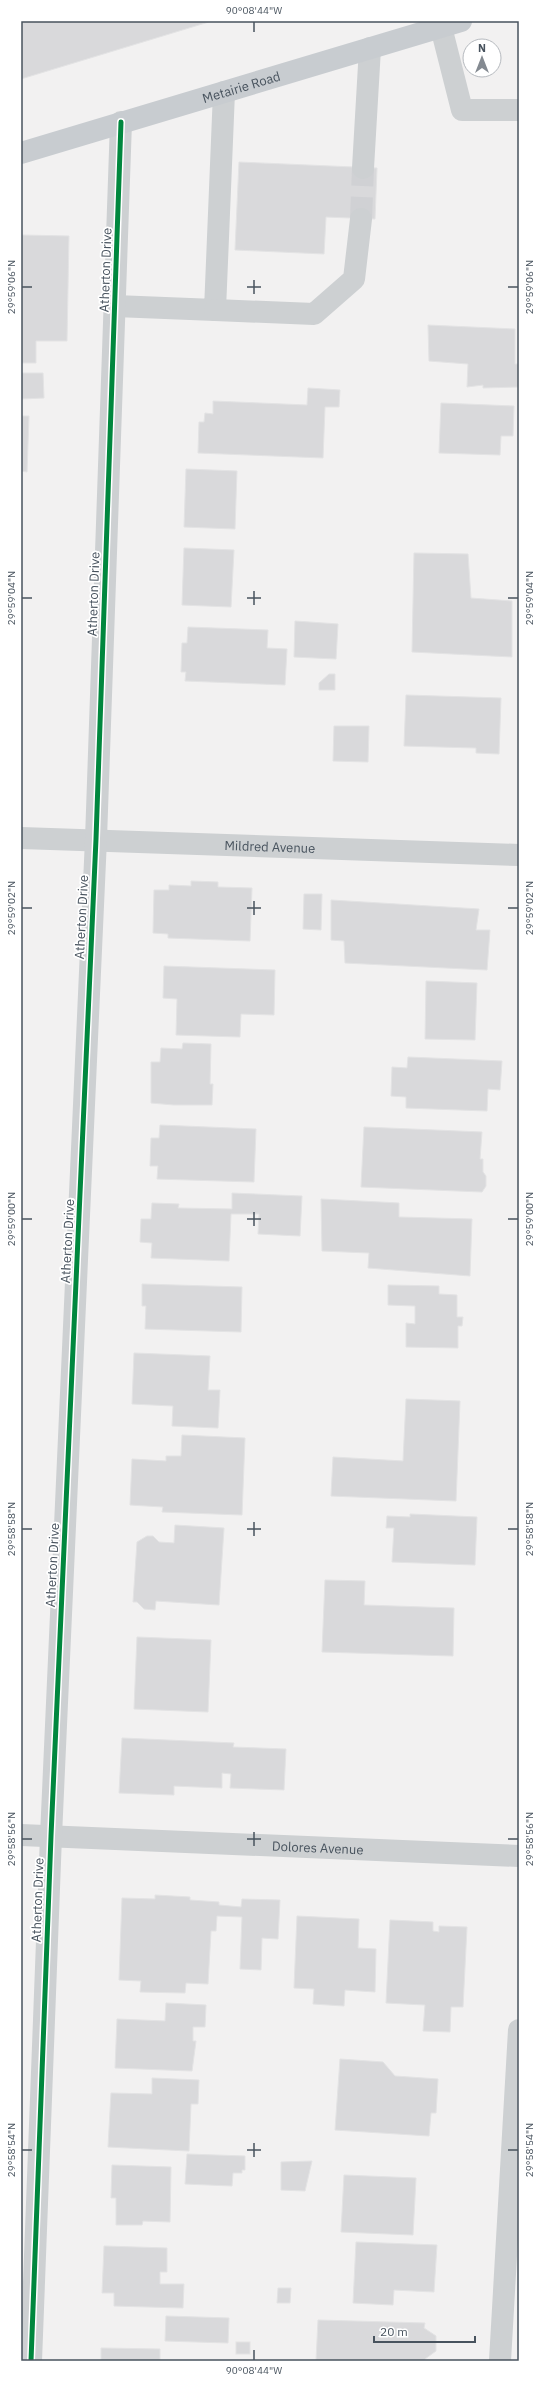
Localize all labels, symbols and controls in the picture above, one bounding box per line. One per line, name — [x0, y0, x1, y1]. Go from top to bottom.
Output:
text: 90°08'44"W — [226, 4, 282, 17]
north arrow — [462, 38, 502, 78]
text: N — [478, 41, 486, 55]
street label: Metairie Road — [200, 68, 283, 107]
street label: Atherton Drive — [96, 227, 115, 313]
text: 29°59'06"N — [5, 260, 18, 314]
text: 29°59'06"N — [523, 260, 536, 314]
street label: Atherton Drive — [84, 551, 103, 637]
text: 29°59'04"N — [5, 571, 18, 625]
text: 29°59'04"N — [523, 571, 536, 625]
street label: Mildred Avenue — [224, 837, 316, 857]
street label: Atherton Drive — [71, 874, 92, 960]
text: 29°59'02"N — [5, 881, 18, 935]
text: 29°59'02"N — [523, 881, 536, 935]
text: 29°59'00"N — [5, 1192, 18, 1246]
text: 29°59'00"N — [523, 1192, 536, 1246]
street label: Atherton Drive — [57, 1198, 78, 1284]
text: 29°58'58"N — [5, 1502, 18, 1556]
text: 29°58'58"N — [523, 1502, 536, 1556]
street label: Atherton Drive — [42, 1522, 63, 1608]
text: 29°58'56"N — [5, 1812, 18, 1866]
text: 29°58'56"N — [523, 1812, 536, 1866]
street label: Dolores Avenue — [272, 1838, 364, 1858]
street label: Atherton Drive — [28, 1857, 47, 1943]
text: 29°58'54"N — [5, 2123, 18, 2177]
text: 29°58'54"N — [523, 2123, 536, 2177]
scale bar — [374, 2318, 475, 2344]
text: 20 m — [380, 2324, 408, 2339]
text: 90°08'44"W — [226, 2364, 282, 2377]

